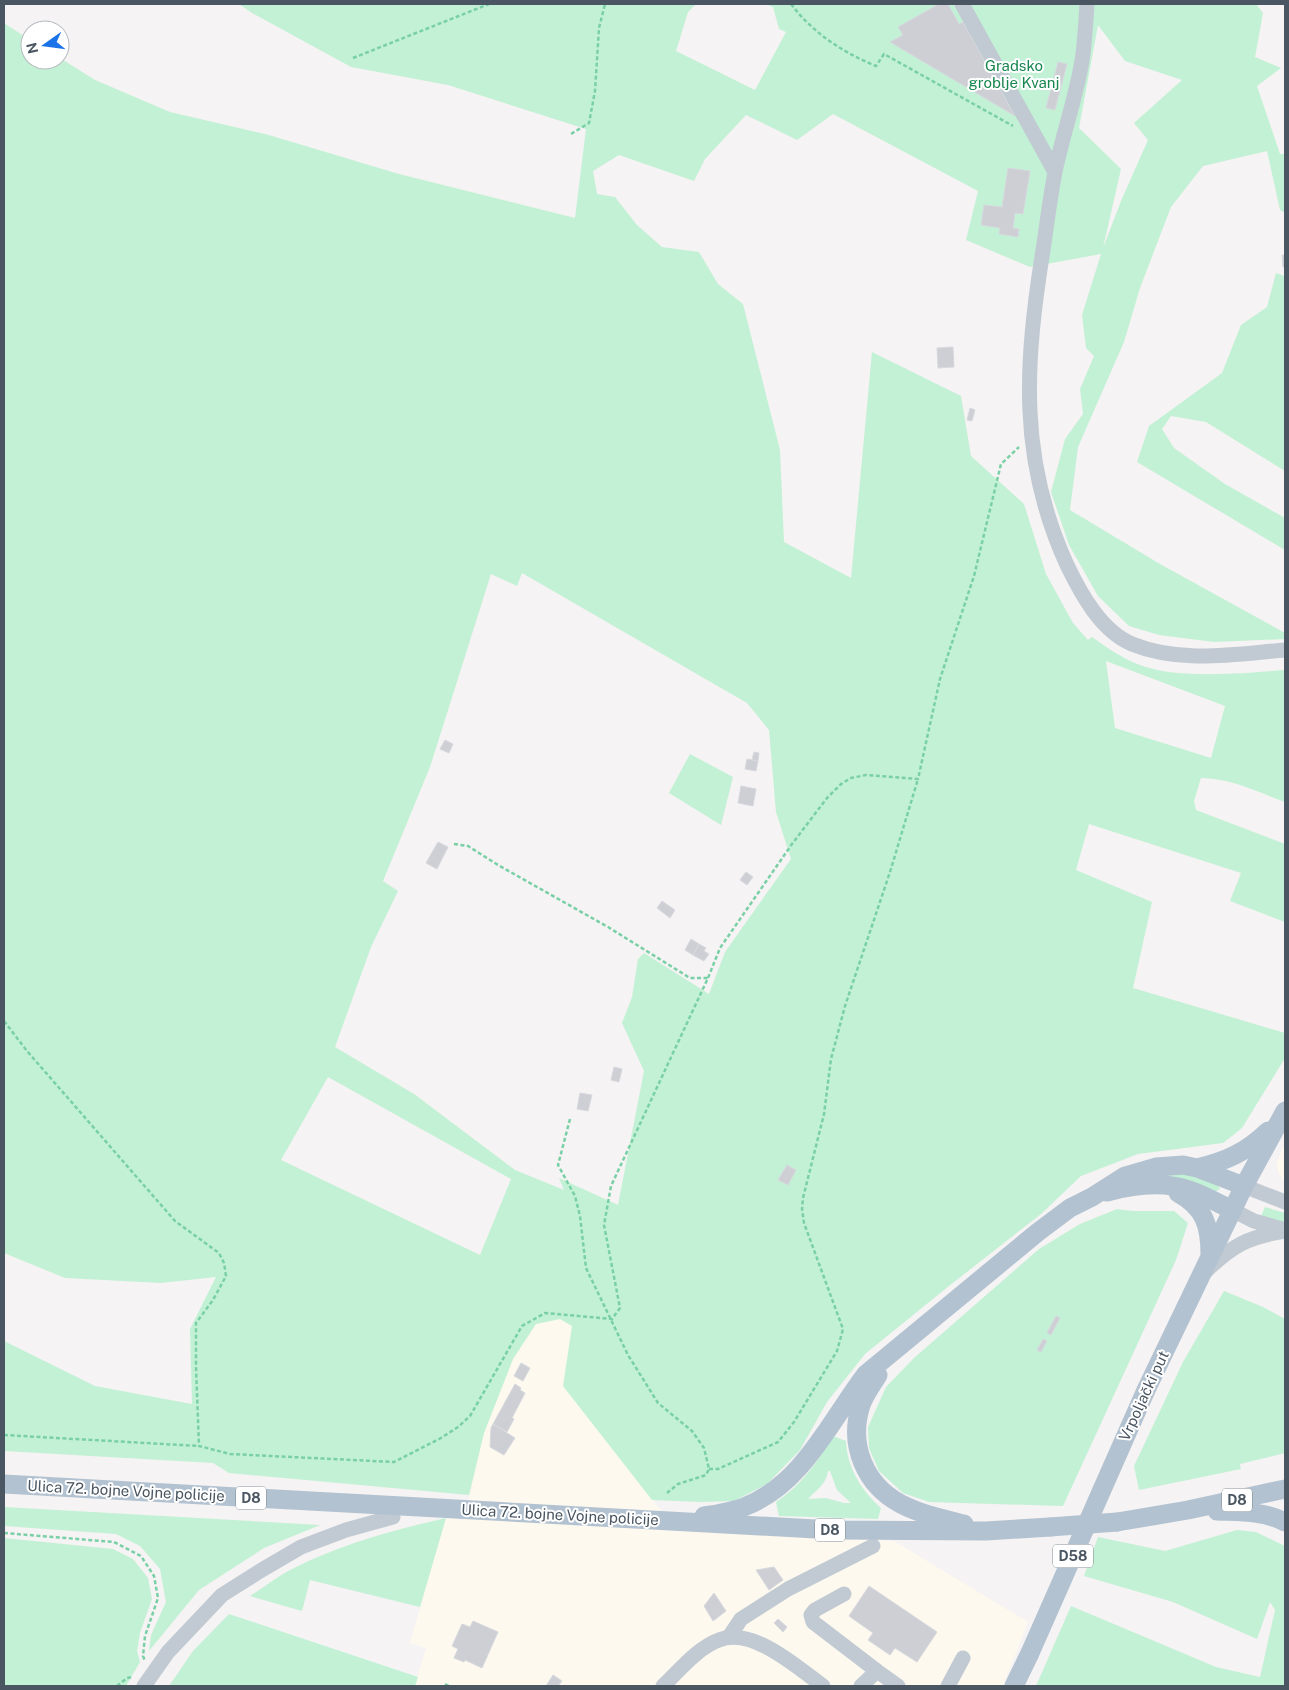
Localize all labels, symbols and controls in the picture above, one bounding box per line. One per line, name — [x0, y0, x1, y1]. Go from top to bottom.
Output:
north arrow — [20, 20, 70, 70]
text: N — [23, 41, 41, 55]
park label: Gradsko groblje Kvanj — [969, 57, 1059, 91]
street label: Vrpoljački put — [1115, 1348, 1172, 1444]
street label: Ulica 72. bojne Vojne policije — [27, 1477, 225, 1504]
road number: D8 — [236, 1486, 266, 1510]
road number: D8 — [1222, 1488, 1252, 1512]
street label: Ulica 72. bojne Vojne policije — [461, 1501, 659, 1528]
road number: D8 — [815, 1518, 845, 1542]
road number: D58 — [1053, 1544, 1093, 1568]

